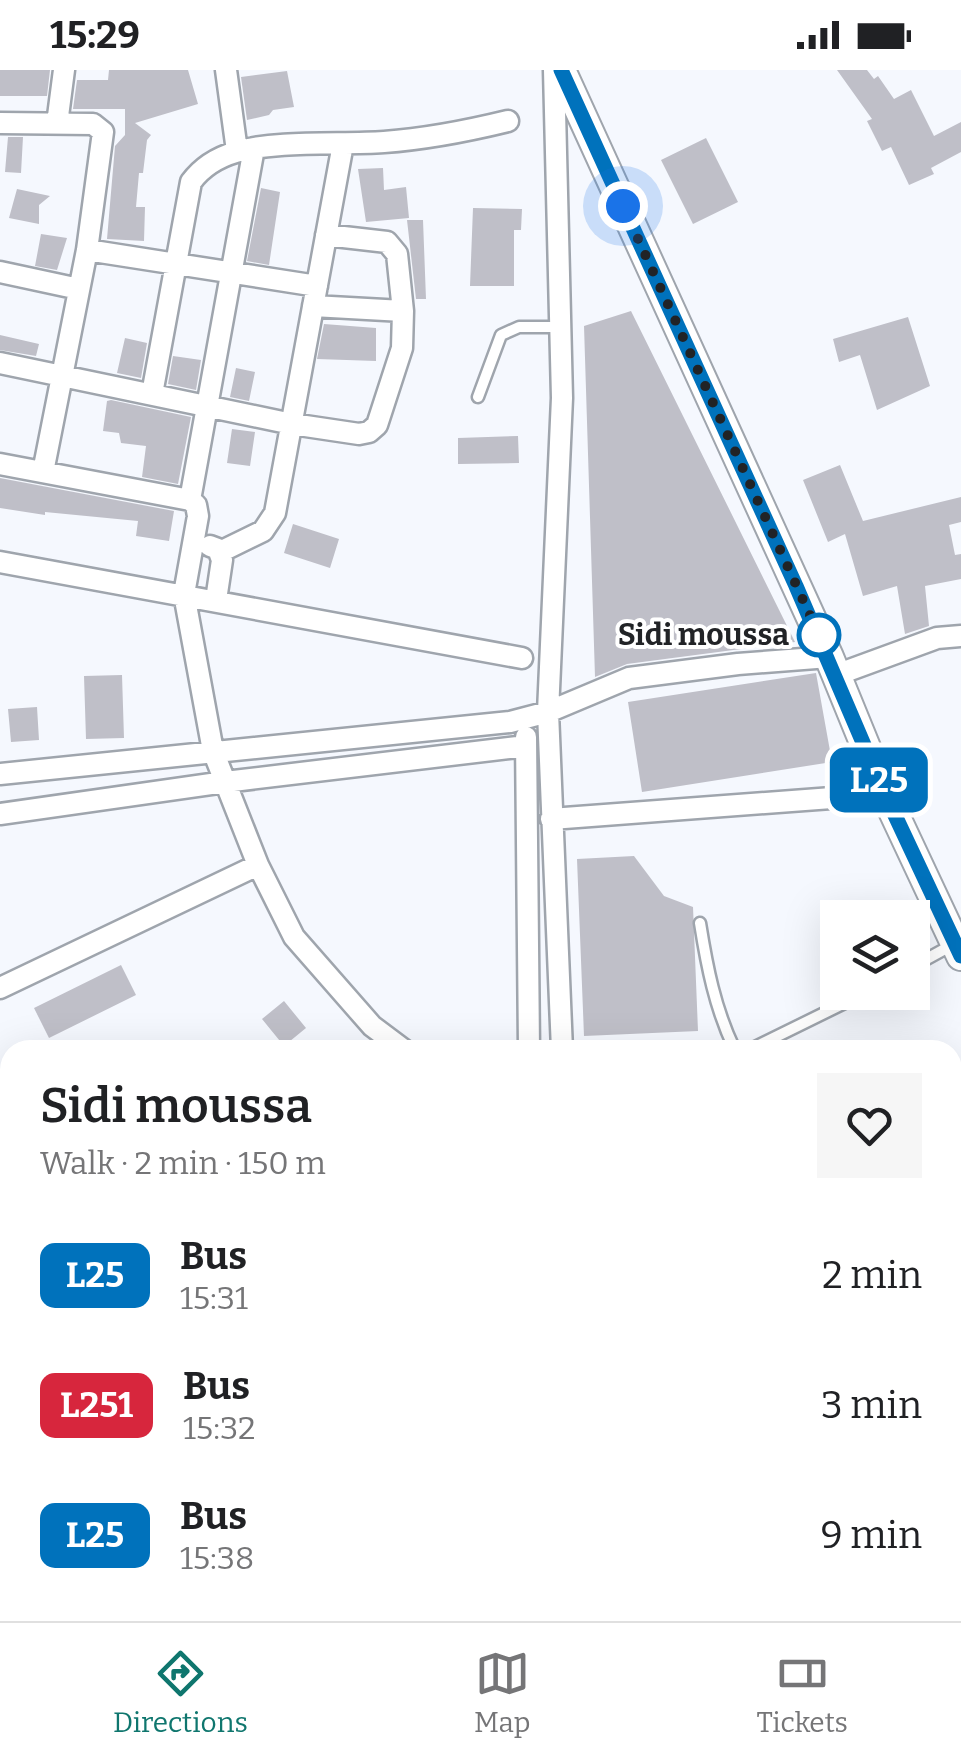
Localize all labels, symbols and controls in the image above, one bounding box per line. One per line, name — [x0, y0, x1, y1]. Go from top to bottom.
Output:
text: 15:29 — [50, 12, 140, 58]
your location — [598, 181, 648, 231]
marker: Sidi moussa — [798, 614, 840, 656]
place label: Sidi moussa — [618, 617, 789, 653]
line badge: L25 — [822, 748, 936, 812]
text: L25 — [850, 759, 908, 801]
map controls — [820, 900, 930, 1010]
button: layers — [820, 900, 930, 1010]
button: heart — [817, 1073, 922, 1178]
text: Sidi moussa — [40, 1077, 312, 1135]
text: Walk · 2 min · 150 m — [40, 1144, 326, 1182]
text: Bus — [180, 1233, 247, 1279]
text: 2 min — [822, 1252, 922, 1298]
text: L25 — [66, 1254, 124, 1296]
text: 15:31 — [180, 1279, 248, 1317]
text: Bus — [183, 1363, 250, 1409]
text: 3 min — [821, 1382, 922, 1428]
text: L251 — [60, 1384, 133, 1426]
text: 15:32 — [183, 1409, 256, 1447]
text: Bus — [180, 1493, 247, 1539]
text: 9 min — [821, 1512, 922, 1558]
text: L25 — [66, 1514, 124, 1556]
text: 15:38 — [180, 1539, 254, 1577]
tab: Directions — [113, 1646, 248, 1739]
tab: Map — [474, 1646, 530, 1739]
tab: Tickets — [757, 1646, 848, 1739]

